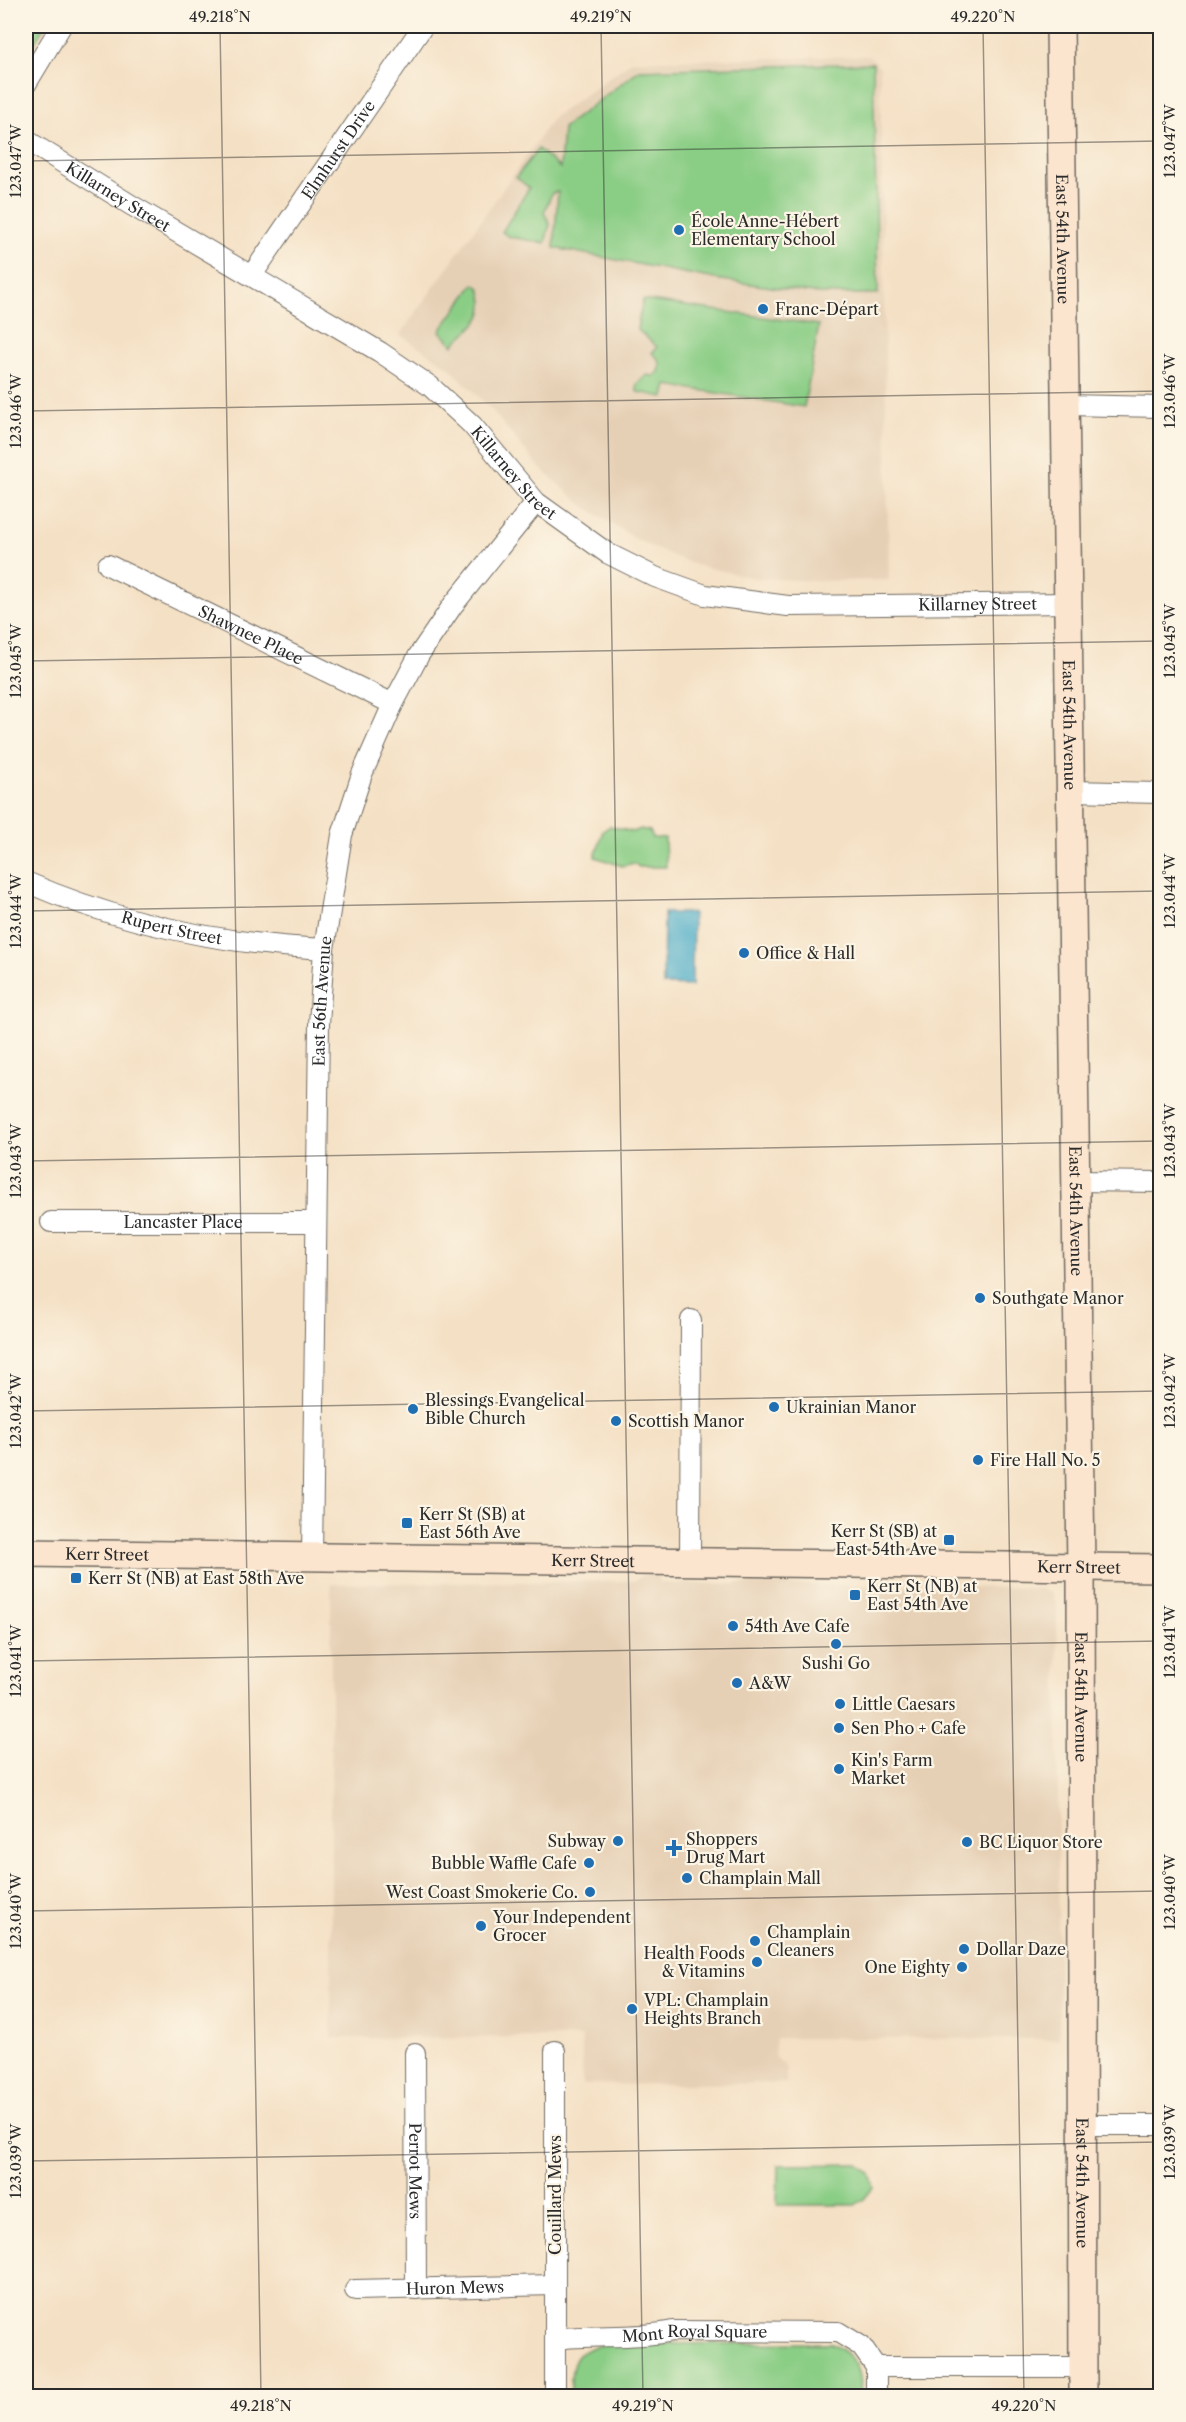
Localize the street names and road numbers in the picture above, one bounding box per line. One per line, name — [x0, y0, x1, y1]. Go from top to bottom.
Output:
street label: Elmhurst Drive — [297, 96, 379, 203]
street label: Killarney Street — [62, 157, 174, 236]
street label: East 54th Avenue — [1052, 174, 1074, 304]
street label: Killarney Street — [467, 422, 561, 524]
street label: Killarney Street — [918, 593, 1037, 615]
street label: Shawnee Place — [195, 601, 307, 669]
street label: East 54th Avenue — [1059, 660, 1080, 790]
street label: Rupert Street — [119, 907, 224, 948]
street label: East 56th Avenue — [308, 934, 336, 1066]
street label: East 54th Avenue — [1065, 1146, 1087, 1276]
street label: Lancaster Place — [123, 1212, 243, 1232]
street label: Kerr Street — [65, 1544, 149, 1565]
street label: Kerr Street — [551, 1550, 635, 1571]
street label: Kerr Street — [1037, 1556, 1121, 1577]
street label: East 54th Avenue — [1071, 1632, 1091, 1762]
street label: East 54th Avenue — [1072, 2118, 1093, 2248]
street label: Perrot Mews — [405, 2123, 426, 2219]
street label: Couillard Mews — [545, 2135, 565, 2255]
street label: Huron Mews — [406, 2276, 504, 2299]
street label: Mont Royal Square — [622, 2321, 767, 2346]

